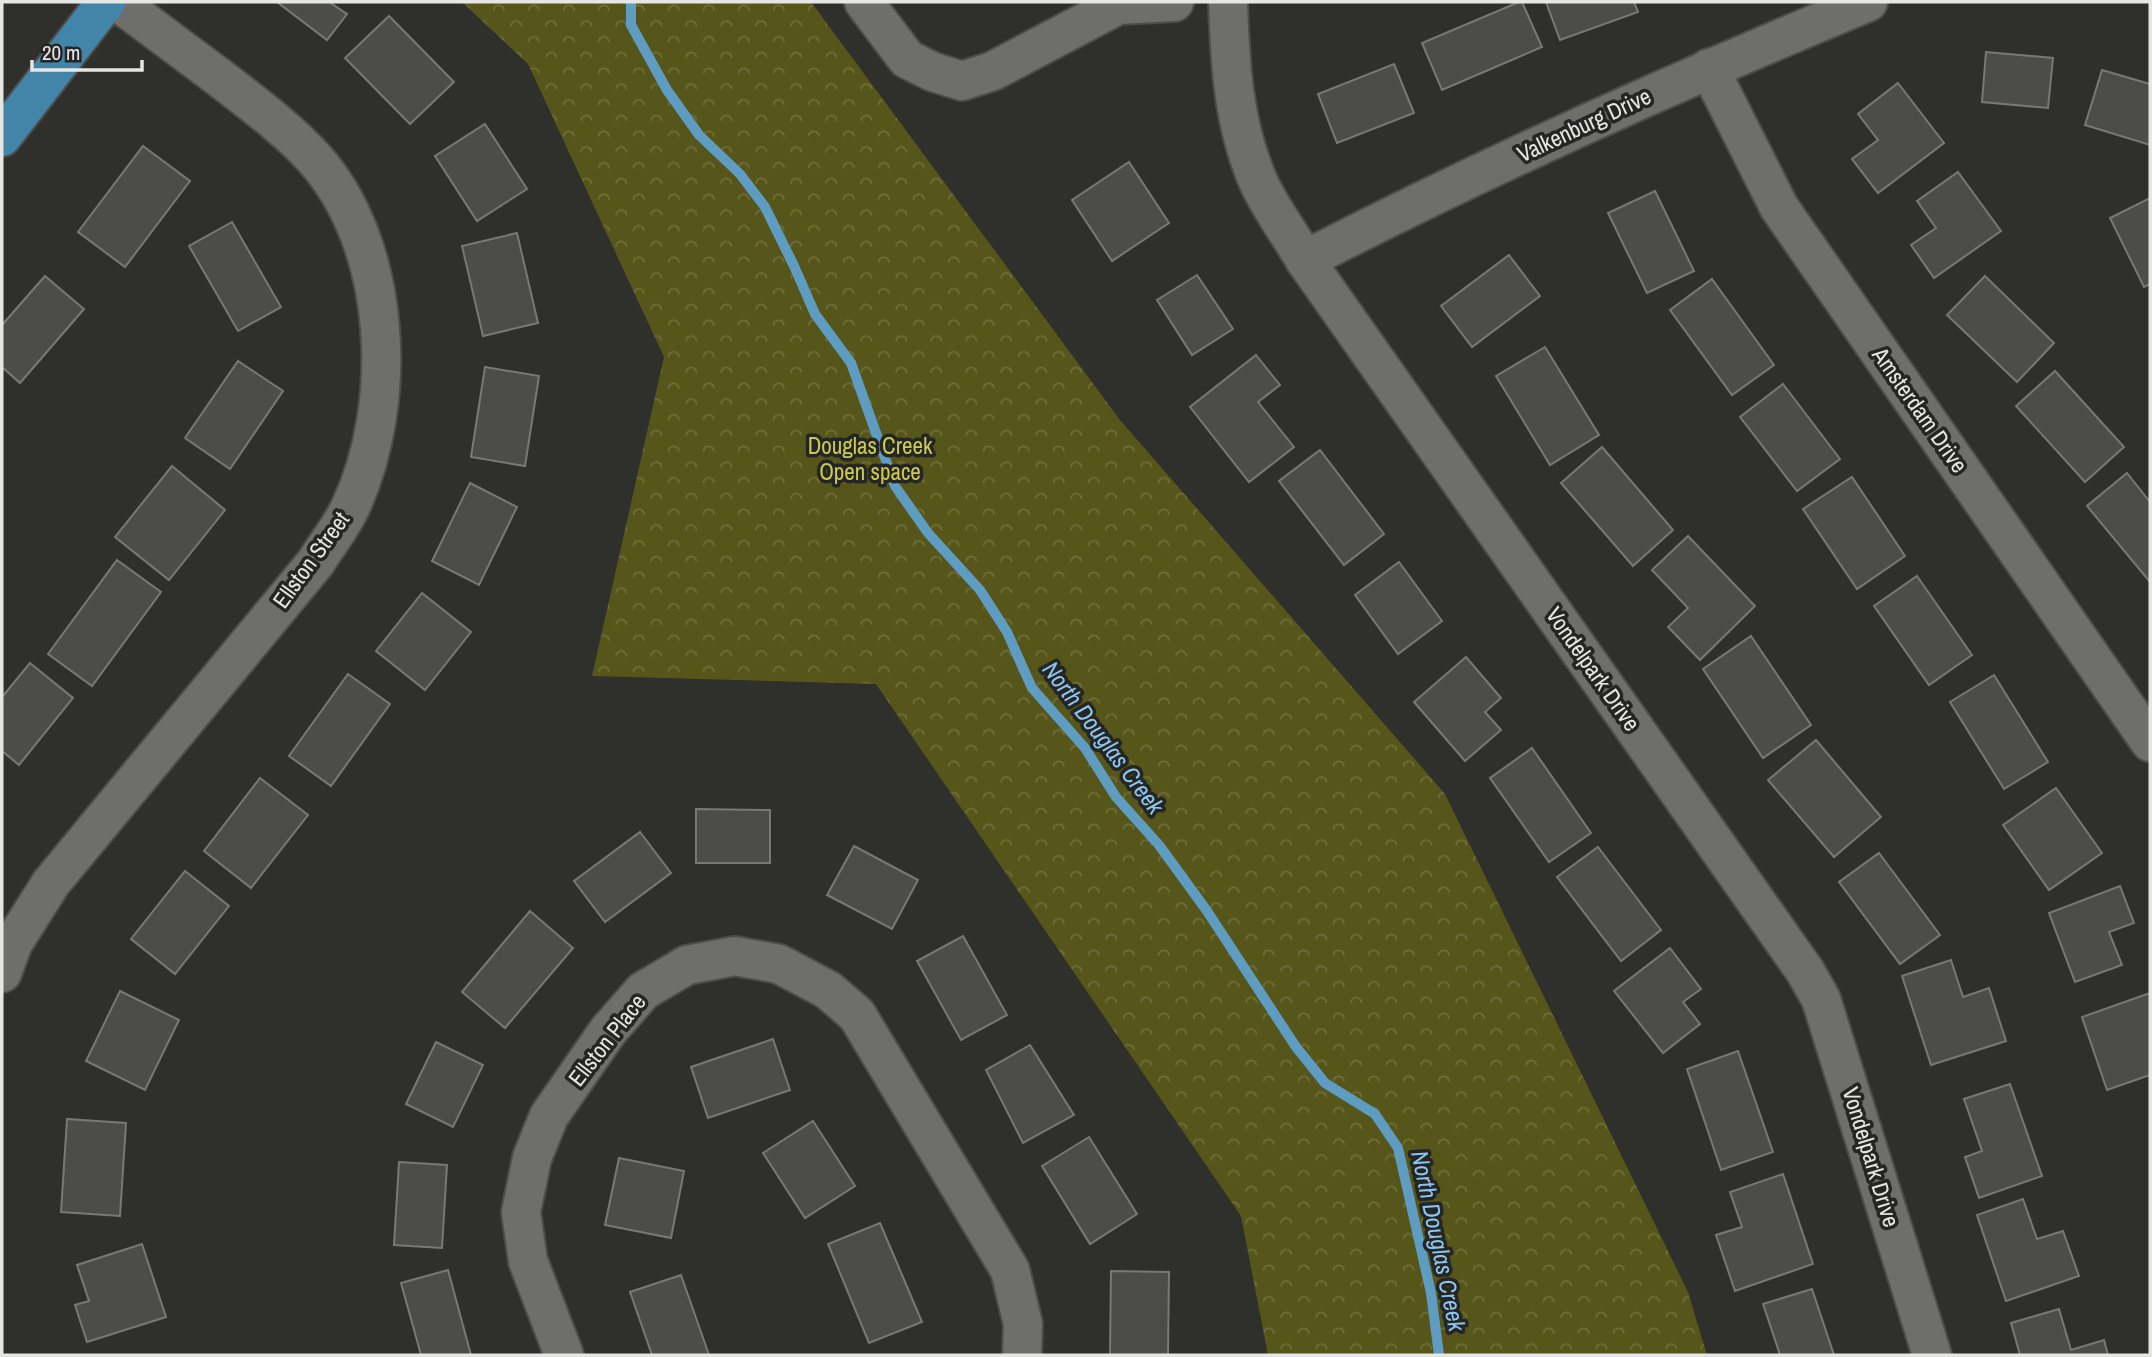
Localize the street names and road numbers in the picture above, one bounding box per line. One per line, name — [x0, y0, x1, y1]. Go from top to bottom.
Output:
street label: Valkenburg Drive — [1512, 80, 1656, 169]
street label: Amsterdam Drive — [1865, 340, 1975, 479]
street label: Ellston Street — [265, 505, 356, 614]
street label: Vondelpark Drive — [1539, 601, 1648, 737]
street label: Ellston Place — [561, 987, 652, 1092]
street label: Vondelpark Drive — [1836, 1083, 1907, 1231]

